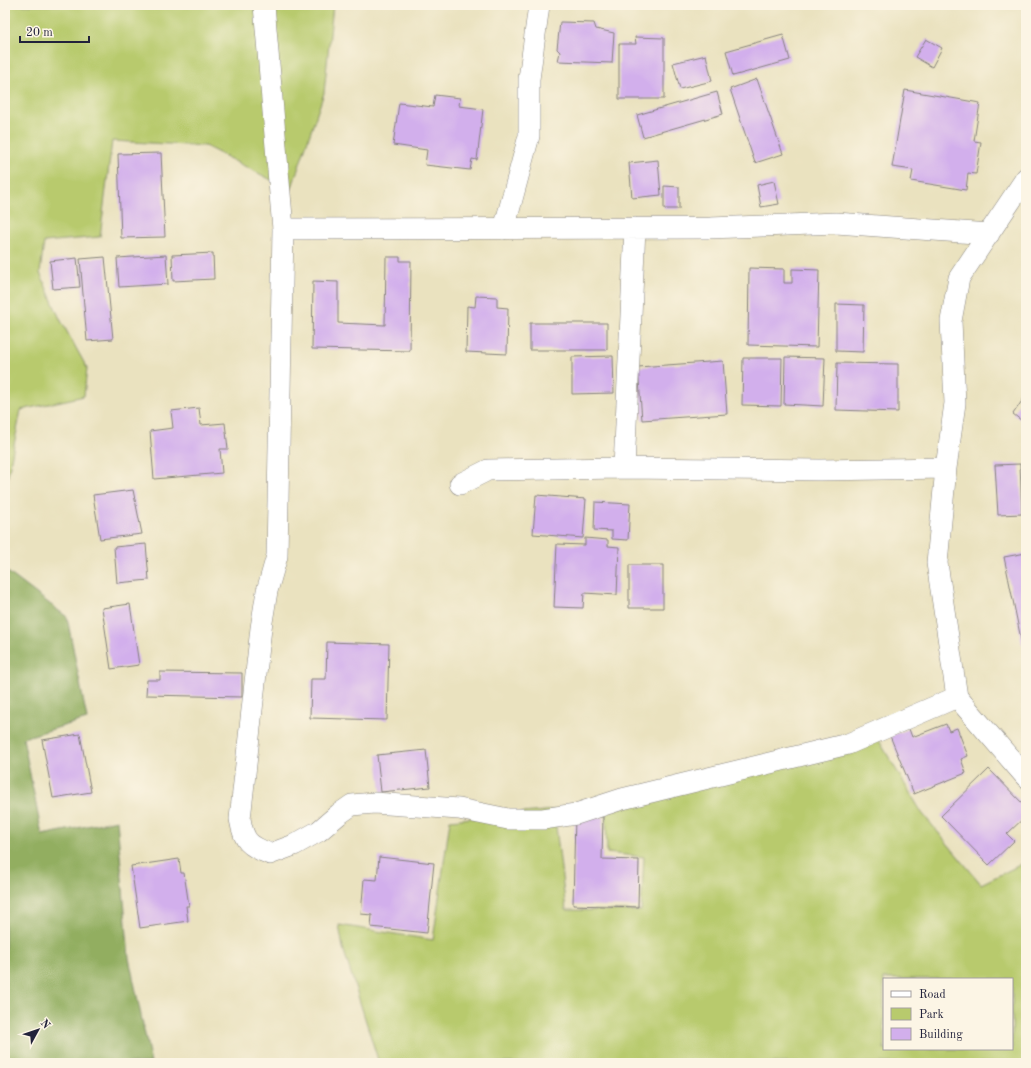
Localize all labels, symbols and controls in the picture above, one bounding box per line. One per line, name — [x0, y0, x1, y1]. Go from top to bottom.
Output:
scale bar — [20, 18, 89, 44]
text: 20 m — [26, 27, 53, 39]
legend — [883, 978, 1013, 1050]
text: Road — [919, 989, 946, 1001]
text: Park — [919, 1009, 944, 1021]
north arrow — [18, 1010, 58, 1050]
text: N — [38, 1018, 52, 1032]
text: Building — [919, 1029, 963, 1041]

